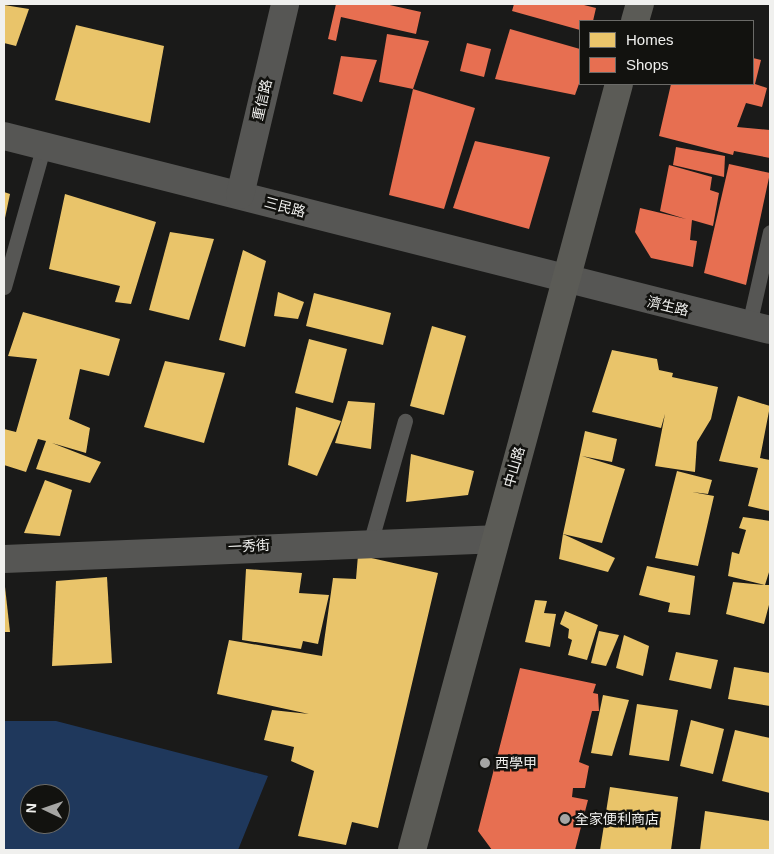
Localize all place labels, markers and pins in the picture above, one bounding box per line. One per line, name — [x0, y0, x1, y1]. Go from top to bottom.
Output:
place label: 西學甲 — [495, 755, 537, 771]
marker: 西學甲 — [479, 757, 491, 769]
place label: 全家便利商店 — [575, 811, 659, 827]
marker: 全家便利商店 — [559, 813, 571, 825]

